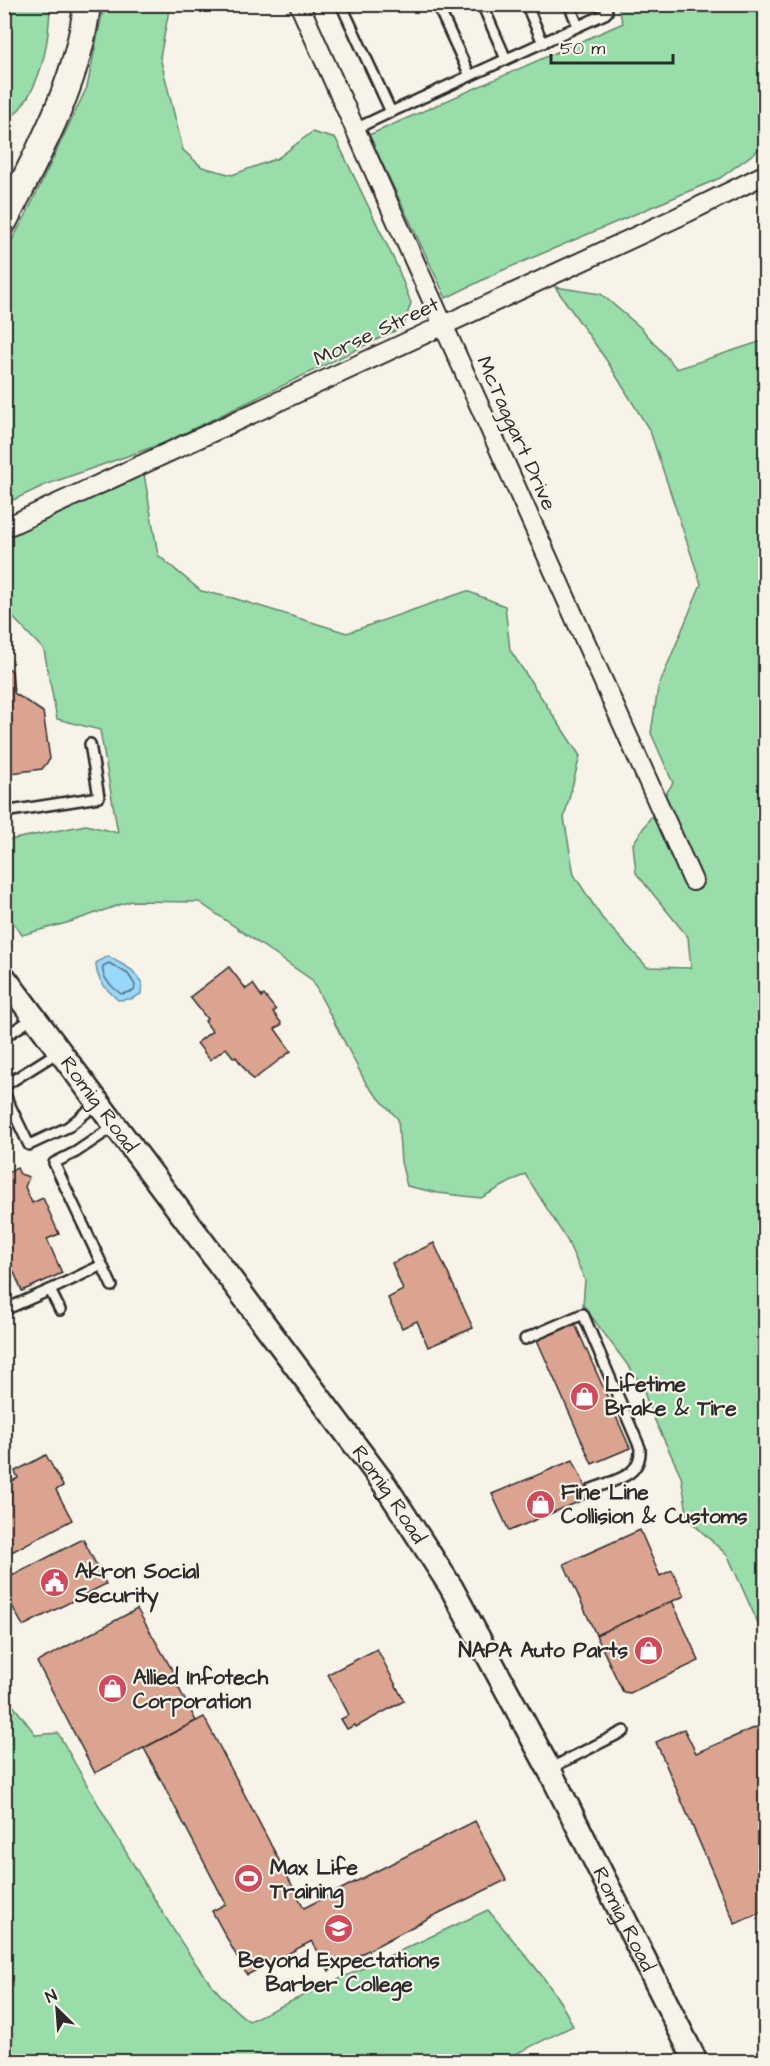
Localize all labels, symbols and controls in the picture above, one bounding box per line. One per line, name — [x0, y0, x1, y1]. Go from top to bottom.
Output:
scale bar — [551, 27, 672, 65]
text: 50 m — [560, 36, 605, 61]
street label: Morse Street — [309, 289, 444, 373]
street label: McTaggart Drive — [468, 352, 564, 516]
street label: Romig Road — [53, 1050, 145, 1159]
place label: Lifetime Brake & Tire — [605, 1370, 737, 1423]
shop icon: Lifetime Brake & Tire — [568, 1380, 600, 1412]
street label: Romig Road — [345, 1439, 433, 1550]
place label: Fine Line Collision & Customs — [561, 1478, 748, 1531]
shop icon: Fine Line Collision & Customs — [524, 1488, 556, 1520]
place label: Akron Social Security — [74, 1557, 200, 1613]
public building icon: Akron Social Security — [38, 1567, 70, 1599]
shop icon: NAPA Auto Parts — [633, 1634, 665, 1666]
place label: NAPA Auto Parts — [459, 1636, 628, 1665]
place label: Allied Infotech Corporation — [133, 1663, 269, 1717]
shop icon: Allied Infotech Corporation — [96, 1673, 128, 1705]
place label: Max Life Training — [269, 1853, 359, 1908]
street label: Romig Road — [585, 1862, 662, 1977]
sports icon: Max Life Training — [233, 1863, 265, 1895]
school or university icon: Beyond Expectations Barber College — [323, 1913, 355, 1945]
place label: Beyond Expectations Barber College — [238, 1946, 440, 2001]
north arrow — [27, 1979, 87, 2039]
text: N — [42, 1984, 60, 2008]

